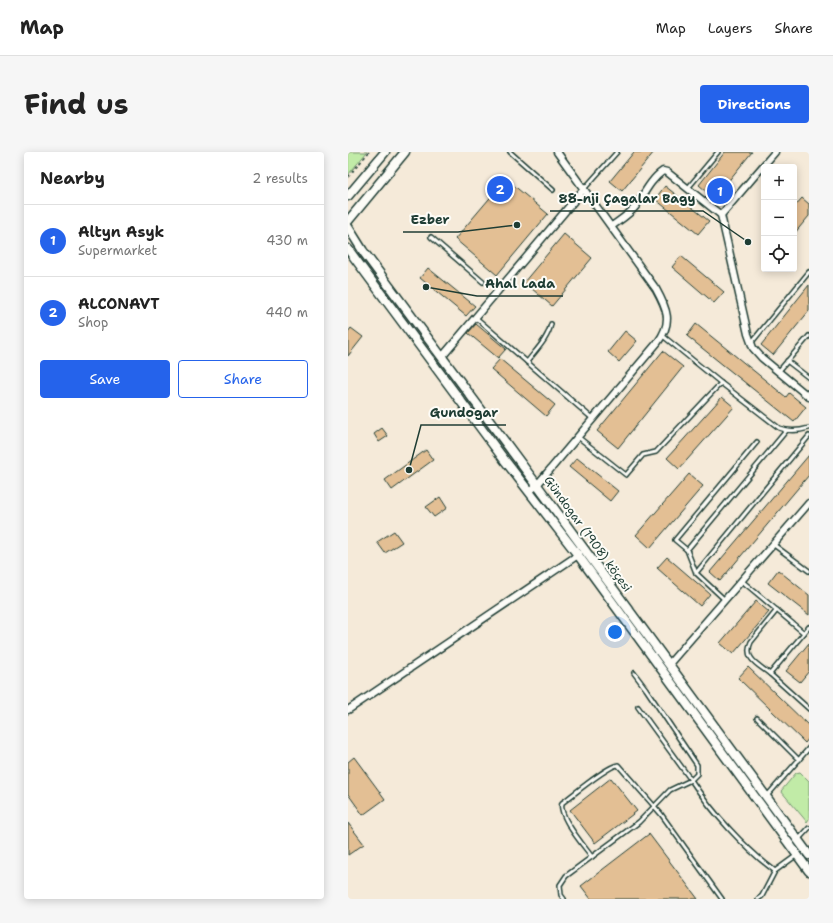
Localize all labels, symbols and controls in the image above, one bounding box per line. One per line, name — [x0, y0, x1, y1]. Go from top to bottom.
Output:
text: Map — [20, 15, 64, 40]
text: Map — [656, 19, 686, 37]
text: Layers — [708, 19, 752, 37]
text: Share — [774, 19, 813, 37]
text: Find us — [24, 85, 129, 123]
button: Directions — [700, 85, 809, 123]
map controls — [761, 164, 797, 272]
button: + — [761, 164, 797, 200]
text: Nearby — [40, 167, 105, 189]
text: 2 results — [252, 170, 308, 187]
pin: 2 — [487, 174, 513, 204]
pin: 1 — [707, 176, 733, 206]
callout: 88-nji Çagalar Bagy — [550, 186, 703, 211]
text: 88-nji Çagalar Bagy — [559, 190, 696, 207]
button: − — [761, 200, 797, 236]
callout: Ezber — [403, 207, 458, 232]
text: Ezber — [410, 211, 450, 228]
text: Altyn Asyk — [78, 222, 164, 242]
text: 1 — [50, 232, 56, 249]
text: 430 m — [266, 232, 308, 249]
button: locate — [761, 236, 797, 272]
text: Supermarket — [78, 242, 157, 259]
callout: Ahal Lada — [477, 271, 563, 296]
text: Ahal Lada — [485, 275, 555, 292]
text: ALCONAVT — [78, 294, 160, 314]
text: 2 — [48, 304, 58, 321]
text: 440 m — [266, 304, 308, 321]
text: Shop — [78, 314, 108, 331]
button: Save — [40, 360, 170, 398]
button: Share — [178, 360, 308, 398]
callout: Gundogar — [421, 400, 506, 425]
text: Gundogar — [430, 404, 498, 421]
street label: Gündogar (1908) köçesi — [540, 473, 636, 595]
your location — [605, 622, 625, 642]

